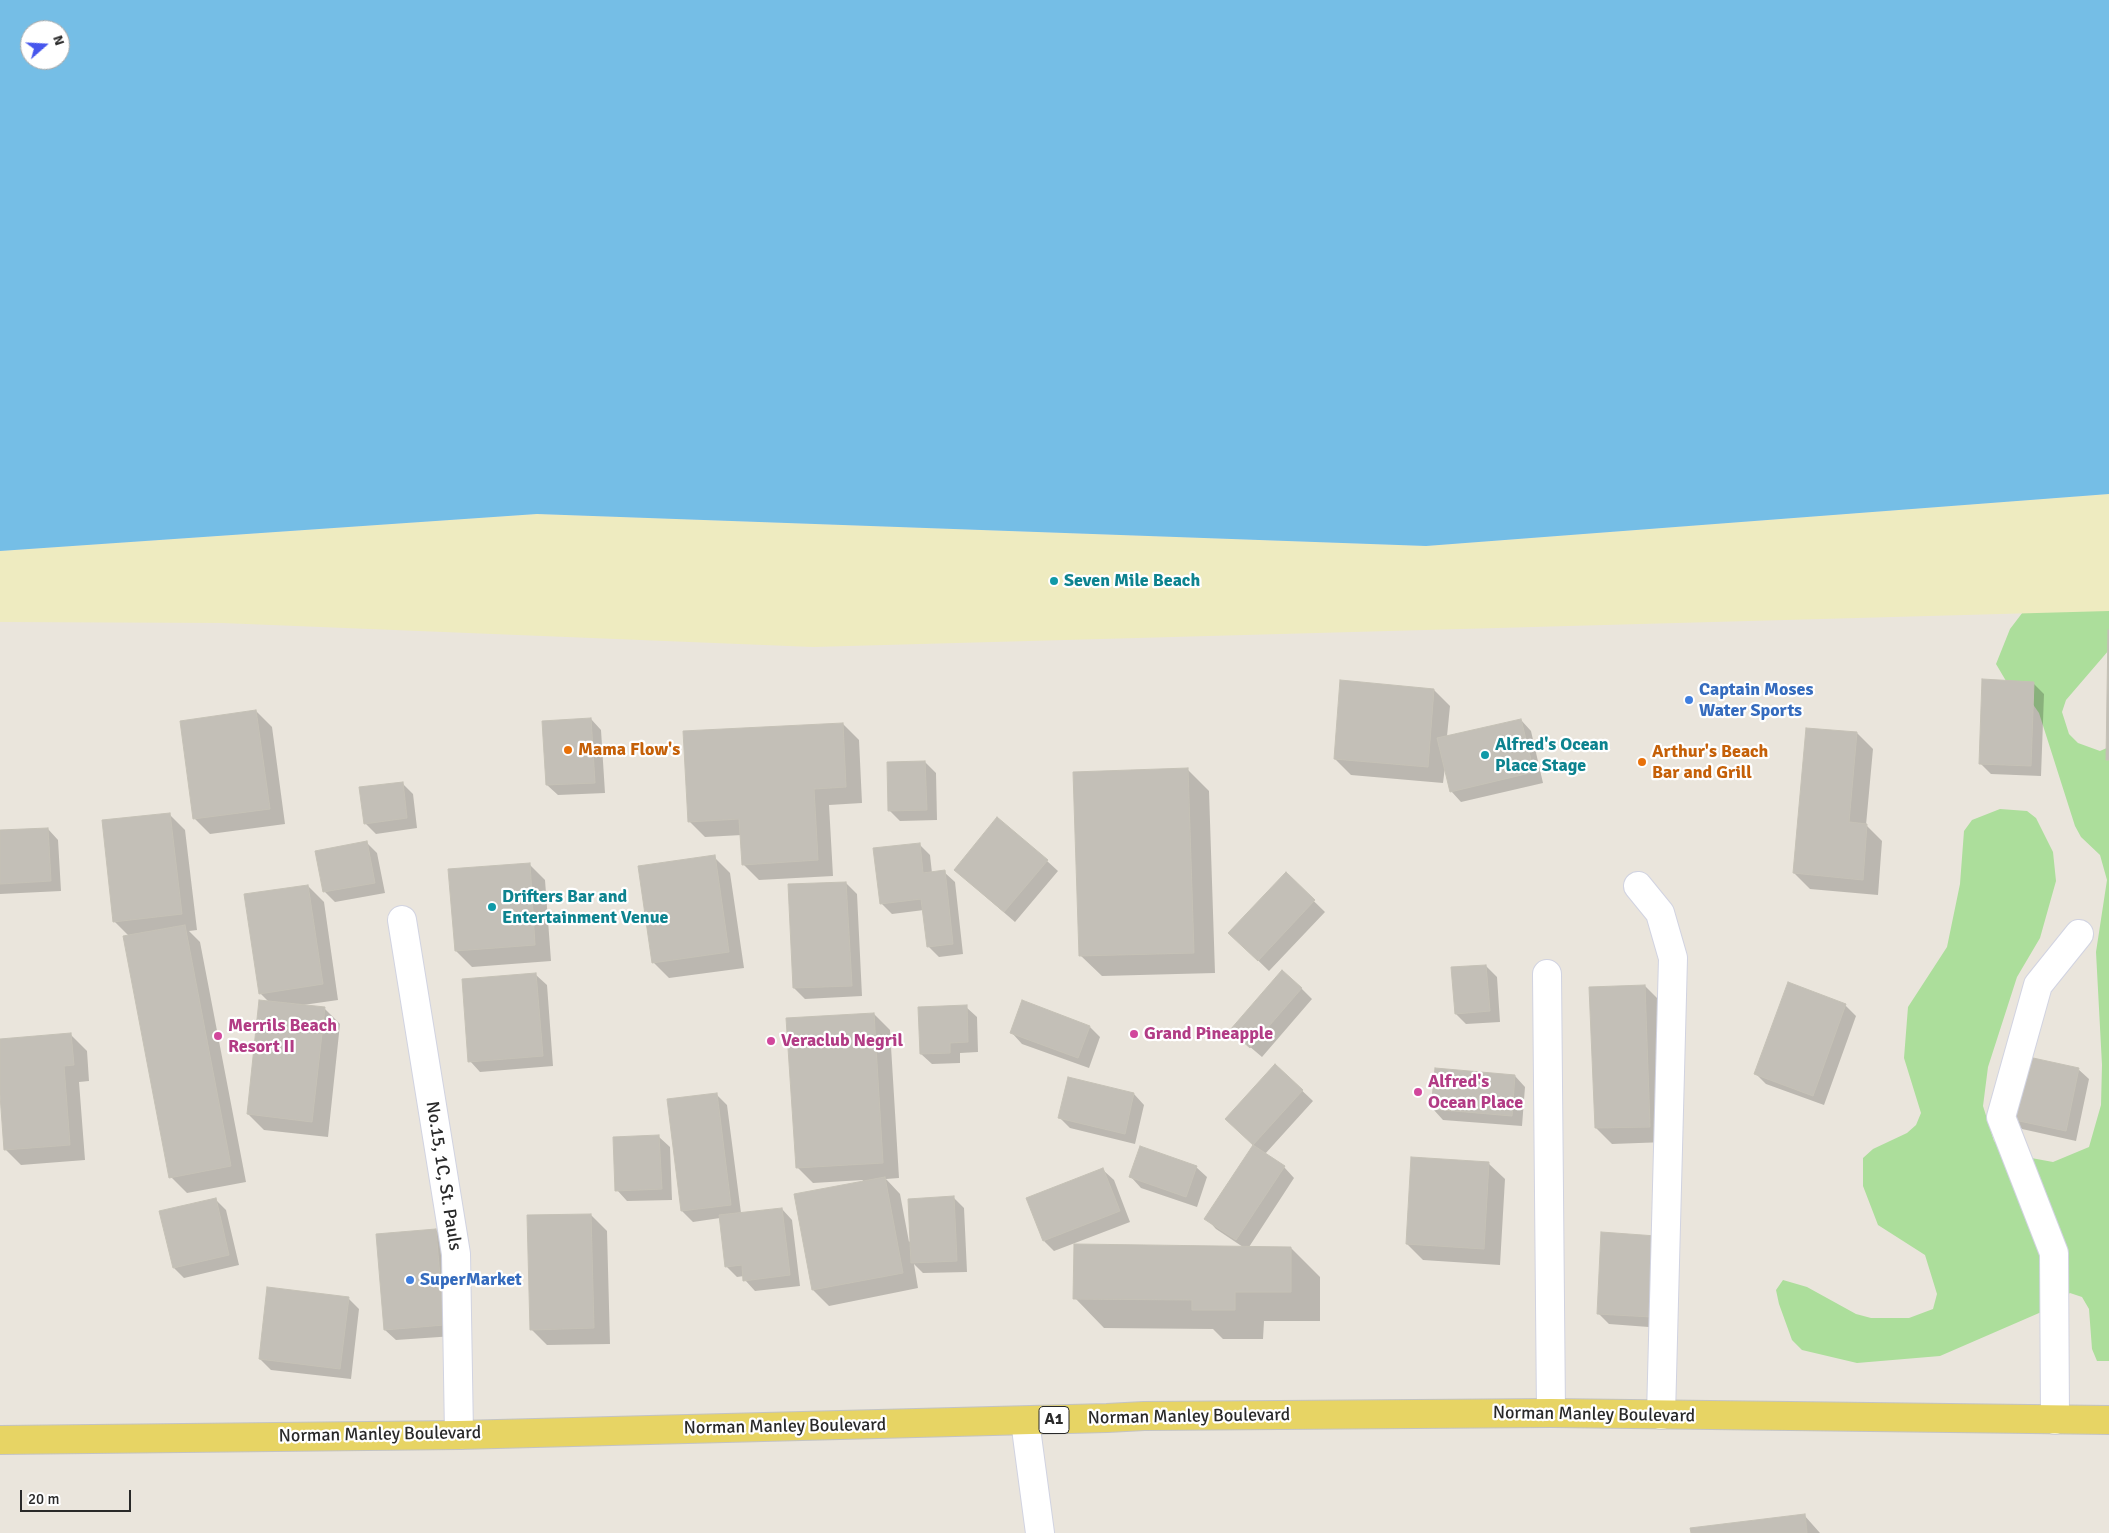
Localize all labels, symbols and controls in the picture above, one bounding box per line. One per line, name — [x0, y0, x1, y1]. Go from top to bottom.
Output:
north arrow — [20, 20, 70, 70]
text: N — [49, 33, 68, 48]
place label: Seven Mile Beach — [1064, 570, 1200, 592]
marker: Seven Mile Beach — [1048, 575, 1060, 587]
place label: Captain Moses Water Sports — [1699, 679, 1813, 722]
marker: Captain Moses Water Sports — [1683, 694, 1695, 706]
place label: Alfred's Ocean Place Stage — [1495, 734, 1609, 776]
place label: Mama Flow's — [578, 739, 680, 761]
place label: Arthur's Beach Bar and Grill — [1652, 741, 1768, 784]
marker: Mama Flow's — [562, 744, 574, 756]
marker: Alfred's Ocean Place Stage — [1479, 749, 1491, 761]
marker: Arthur's Beach Bar and Grill — [1636, 756, 1648, 768]
place label: Drifters Bar and Entertainment Venue — [502, 886, 668, 929]
marker: Drifters Bar and Entertainment Venue — [486, 901, 498, 913]
place label: Merrils Beach Resort II — [228, 1015, 337, 1058]
place label: Grand Pineapple — [1144, 1023, 1273, 1045]
marker: Grand Pineapple — [1128, 1028, 1140, 1040]
marker: Merrils Beach Resort II — [212, 1030, 224, 1042]
place label: Veraclub Negril — [781, 1030, 903, 1052]
marker: Veraclub Negril — [765, 1035, 777, 1047]
place label: Alfred's Ocean Place — [1428, 1071, 1523, 1114]
marker: Alfred's Ocean Place — [1412, 1086, 1424, 1098]
street label: No.15, 1C, St. Pauls — [421, 1100, 465, 1252]
place label: SuperMarket — [420, 1269, 522, 1291]
marker: SuperMarket — [404, 1274, 416, 1286]
street label: Norman Manley Boulevard — [1493, 1402, 1695, 1428]
street label: Norman Manley Boulevard — [1088, 1404, 1290, 1430]
road number: A1 — [1039, 1406, 1069, 1434]
street label: Norman Manley Boulevard — [684, 1414, 886, 1440]
street label: Norman Manley Boulevard — [279, 1422, 481, 1448]
scale bar — [22, 1480, 134, 1512]
text: 20 m — [28, 1490, 59, 1508]

